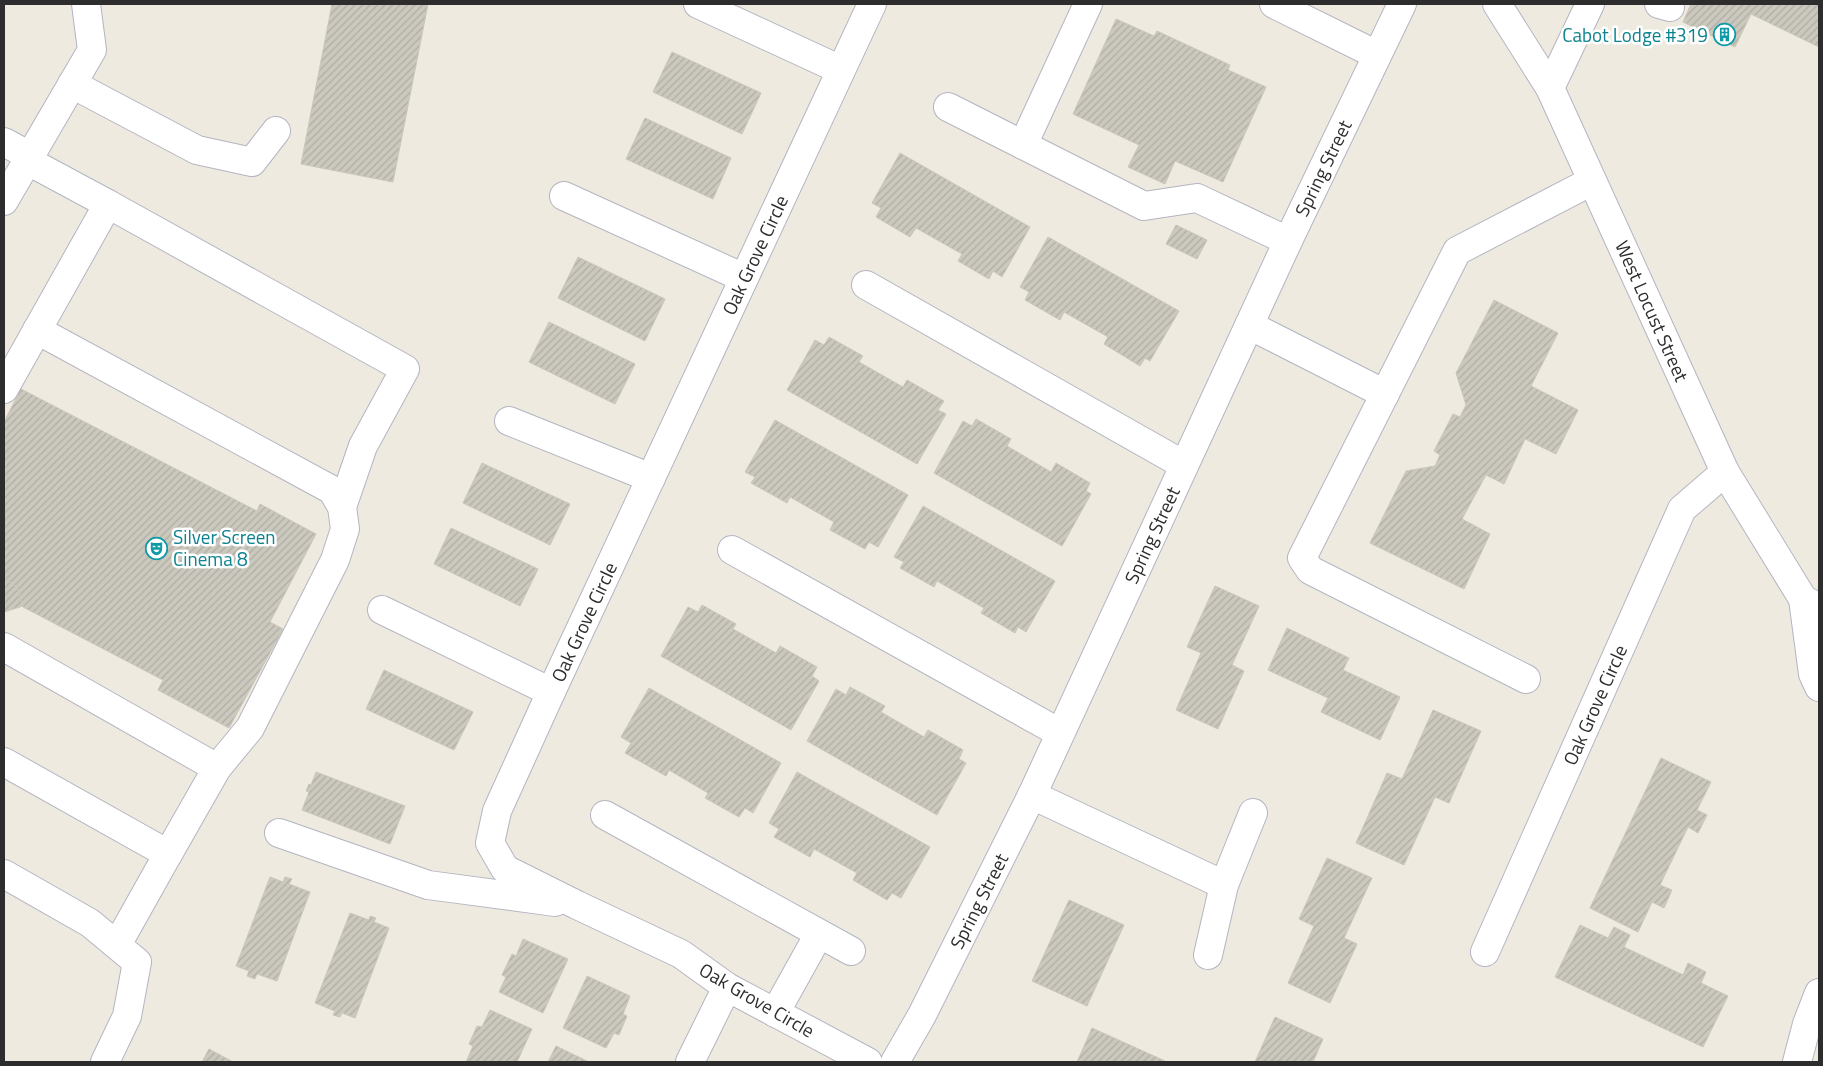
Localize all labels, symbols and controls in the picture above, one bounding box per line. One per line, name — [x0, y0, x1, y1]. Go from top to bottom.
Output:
place label: Cabot Lodge #319 — [1562, 20, 1708, 49]
building icon: Cabot Lodge #319 — [1712, 23, 1736, 47]
street label: Spring Street — [1287, 114, 1359, 221]
street label: Oak Grove Circle — [714, 190, 795, 319]
street label: West Locust Street — [1608, 236, 1697, 386]
street label: Spring Street — [1116, 481, 1187, 588]
place label: Silver Screen Cinema 8 — [173, 522, 276, 573]
theatre icon: Silver Screen Cinema 8 — [145, 536, 169, 560]
street label: Oak Grove Circle — [543, 557, 624, 686]
street label: Oak Grove Circle — [1555, 640, 1634, 770]
street label: Spring Street — [942, 847, 1015, 954]
street label: Oak Grove Circle — [694, 955, 820, 1044]

